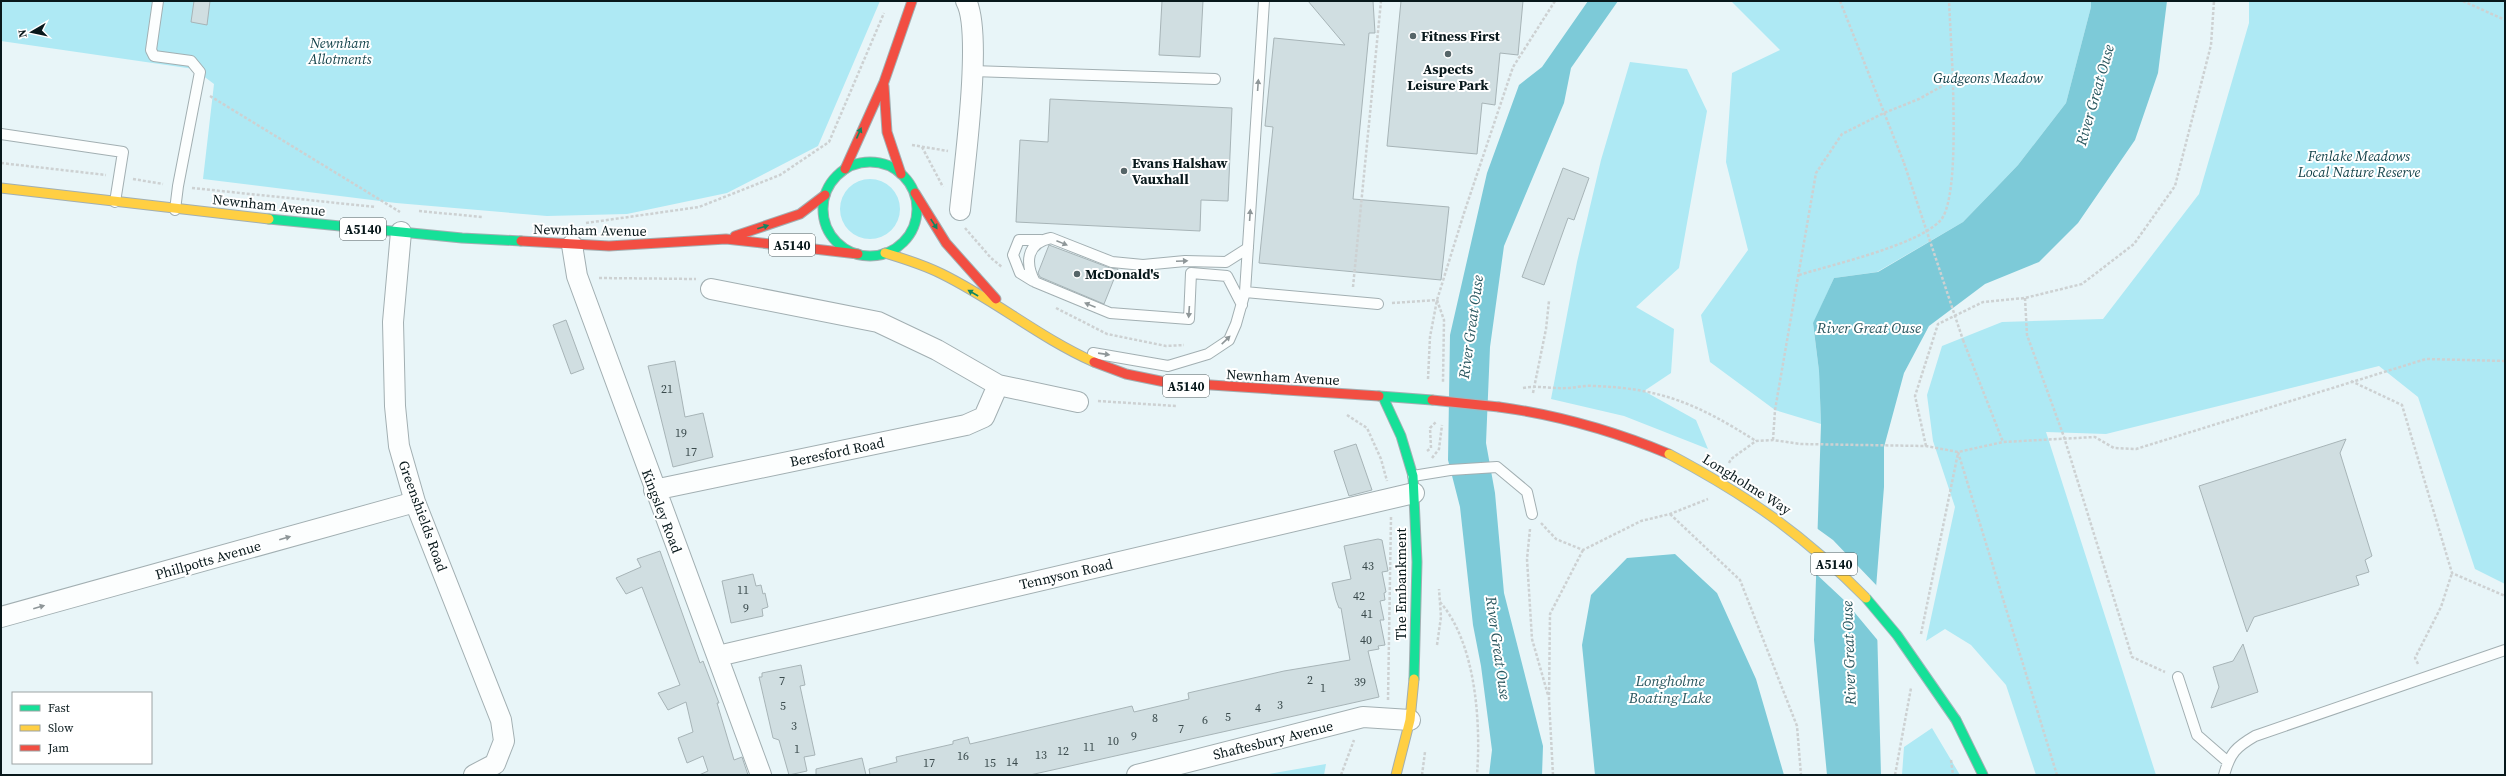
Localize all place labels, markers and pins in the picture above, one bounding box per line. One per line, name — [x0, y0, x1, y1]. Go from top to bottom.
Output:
place label: Fitness First — [1421, 26, 1501, 46]
marker: Fitness First — [1408, 31, 1418, 41]
marker: Aspects Leisure Park — [1443, 49, 1453, 59]
place label: Aspects Leisure Park — [1407, 59, 1489, 95]
place label: Evans Halshaw Vauxhall — [1132, 153, 1228, 189]
marker: Evans Halshaw Vauxhall — [1119, 166, 1129, 176]
place label: McDonald's — [1085, 264, 1160, 284]
marker: McDonald's — [1072, 269, 1082, 279]

